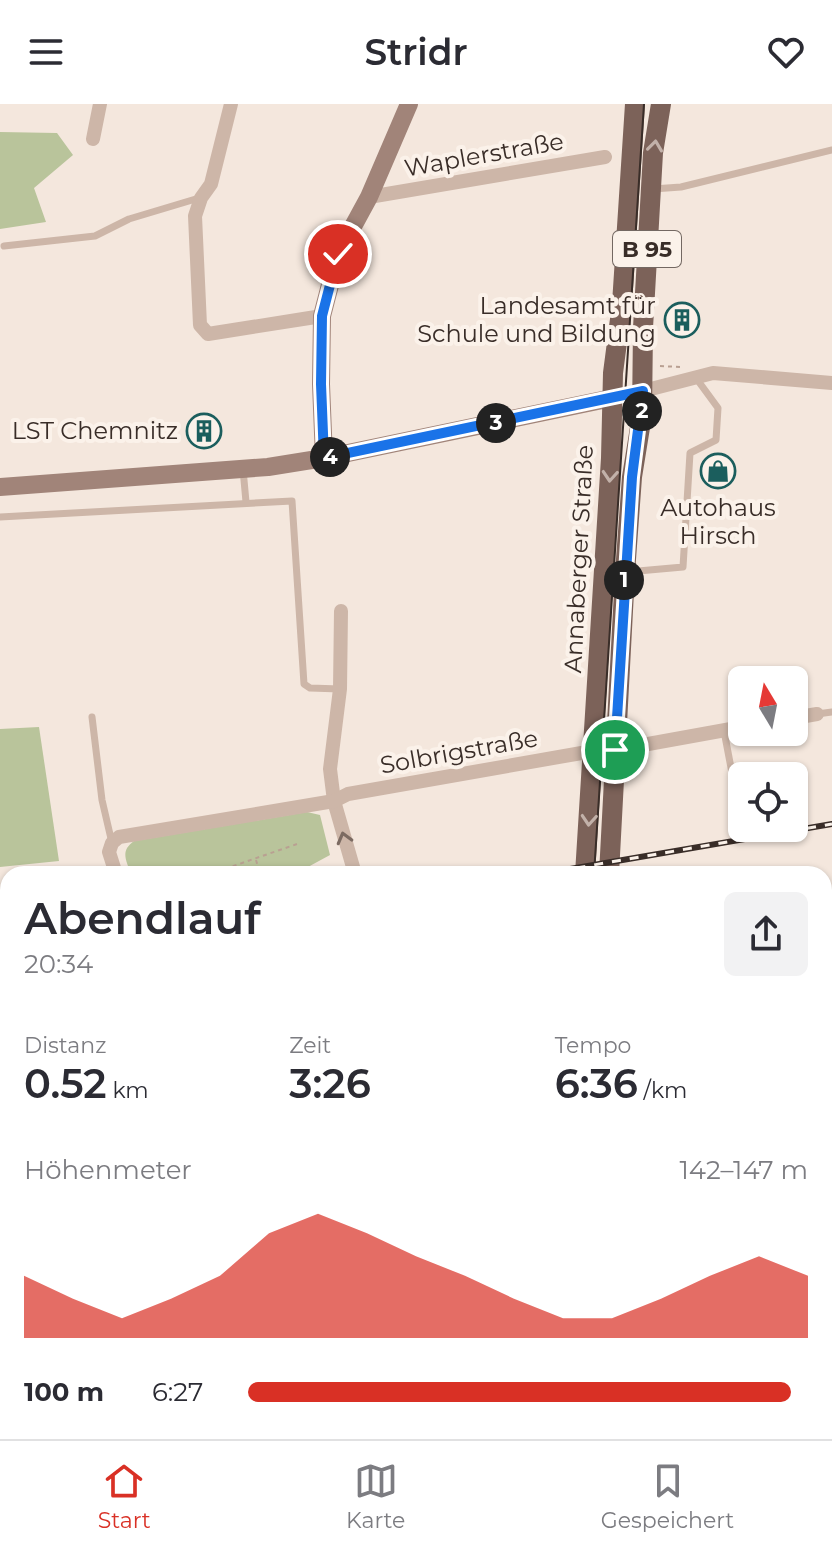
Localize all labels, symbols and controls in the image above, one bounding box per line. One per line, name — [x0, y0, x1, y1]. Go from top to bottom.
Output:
icon: menu — [24, 30, 68, 74]
text: Stridr — [364, 30, 468, 74]
icon: heart — [764, 30, 808, 74]
street label: Waplerstraße — [402, 126, 566, 183]
one-way arrow — [646, 139, 663, 152]
pin — [304, 220, 372, 288]
road number: B 95 — [613, 231, 681, 267]
icon: check — [316, 232, 360, 276]
place label: Landesamt für Schule und Bildung — [417, 291, 656, 348]
building icon: Landesamt für Schule und Bildung — [663, 301, 701, 339]
pin: 2 — [622, 391, 662, 431]
text: 2 — [636, 397, 648, 424]
pin: 3 — [476, 403, 516, 443]
text: 3 — [489, 409, 503, 436]
building icon: LST Chemnitz — [185, 412, 223, 450]
place label: LST Chemnitz — [12, 416, 178, 445]
pin: 4 — [310, 437, 350, 477]
text: 4 — [322, 443, 338, 470]
street label: Annaberger Straße — [558, 444, 599, 674]
shop icon: Autohaus Hirsch — [699, 452, 737, 490]
one-way arrow — [602, 470, 619, 483]
place label: Autohaus Hirsch — [660, 493, 776, 550]
pin: 1 — [604, 560, 644, 600]
text: 1 — [620, 566, 628, 593]
north arrow — [728, 666, 808, 746]
map controls — [728, 666, 808, 842]
pin — [581, 716, 649, 784]
street label: Solbrigstraße — [378, 723, 540, 780]
icon: arrive — [593, 728, 637, 772]
button: locate — [728, 762, 808, 842]
one-way arrow — [581, 814, 598, 827]
one-way arrow — [337, 831, 354, 845]
text: Abendlauf — [24, 891, 261, 945]
button: share — [724, 892, 808, 976]
text: 20:34 — [24, 948, 93, 980]
text: Distanz — [24, 1032, 106, 1059]
text: Zeit — [289, 1032, 331, 1059]
text: Tempo — [555, 1032, 631, 1059]
text: 0.52 — [24, 1059, 107, 1108]
text: 3:26 — [289, 1059, 371, 1108]
text: 6:36 — [555, 1059, 638, 1108]
text: km — [107, 1077, 149, 1104]
text: /km — [638, 1077, 687, 1104]
text: Höhenmeter — [24, 1154, 192, 1186]
text: 142–147 m — [679, 1154, 808, 1186]
text: 100 m — [24, 1376, 104, 1408]
text: 6:27 — [152, 1376, 203, 1408]
tab: Start — [98, 1459, 151, 1534]
tab: Karte — [346, 1459, 405, 1534]
tab: Gespeichert — [601, 1459, 734, 1534]

